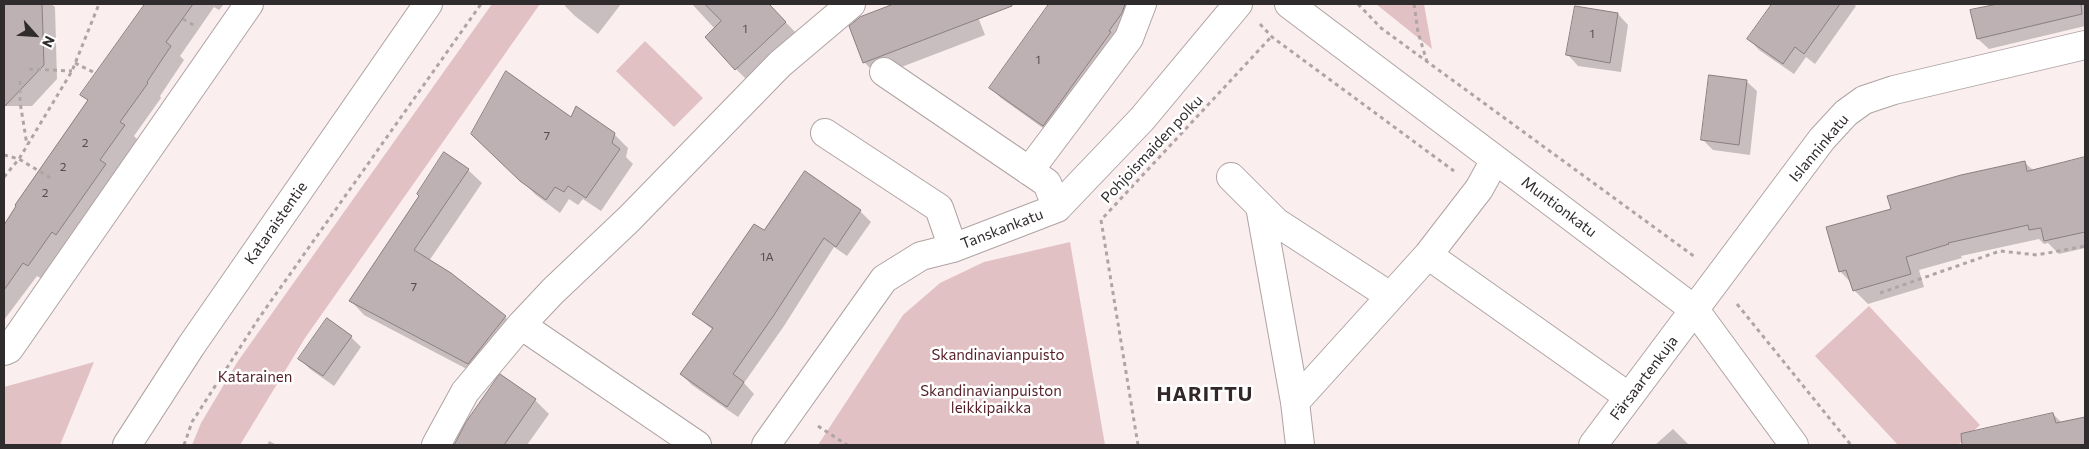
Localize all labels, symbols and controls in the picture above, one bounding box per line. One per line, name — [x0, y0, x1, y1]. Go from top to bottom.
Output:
north arrow — [10, 10, 60, 60]
house number: 1 — [742, 22, 748, 36]
house number: 1 — [1589, 27, 1595, 41]
text: N — [39, 33, 59, 50]
house number: 1 — [1035, 53, 1041, 67]
street label: Pohjoismaiden polku — [1097, 91, 1207, 207]
street label: Islanninkatu — [1785, 110, 1853, 186]
house number: 7 — [544, 129, 550, 143]
house number: 2 — [82, 136, 88, 150]
house number: 2 — [60, 160, 66, 174]
street label: Muntionkatu — [1518, 173, 1600, 241]
street label: Kataraistentie — [241, 178, 311, 268]
house number: 2 — [42, 186, 48, 200]
street label: Tanskankatu — [958, 205, 1046, 253]
house number: 1A — [760, 250, 774, 264]
house number: 7 — [411, 280, 417, 294]
street label: Färsaartenkuja — [1606, 332, 1682, 424]
park label: Skandinavianpuisto — [931, 346, 1065, 364]
park label: Katarainen — [218, 368, 292, 386]
park label: Skandinavianpuiston leikkipaikka — [920, 382, 1062, 417]
district label: HARITTU — [1156, 382, 1254, 406]

